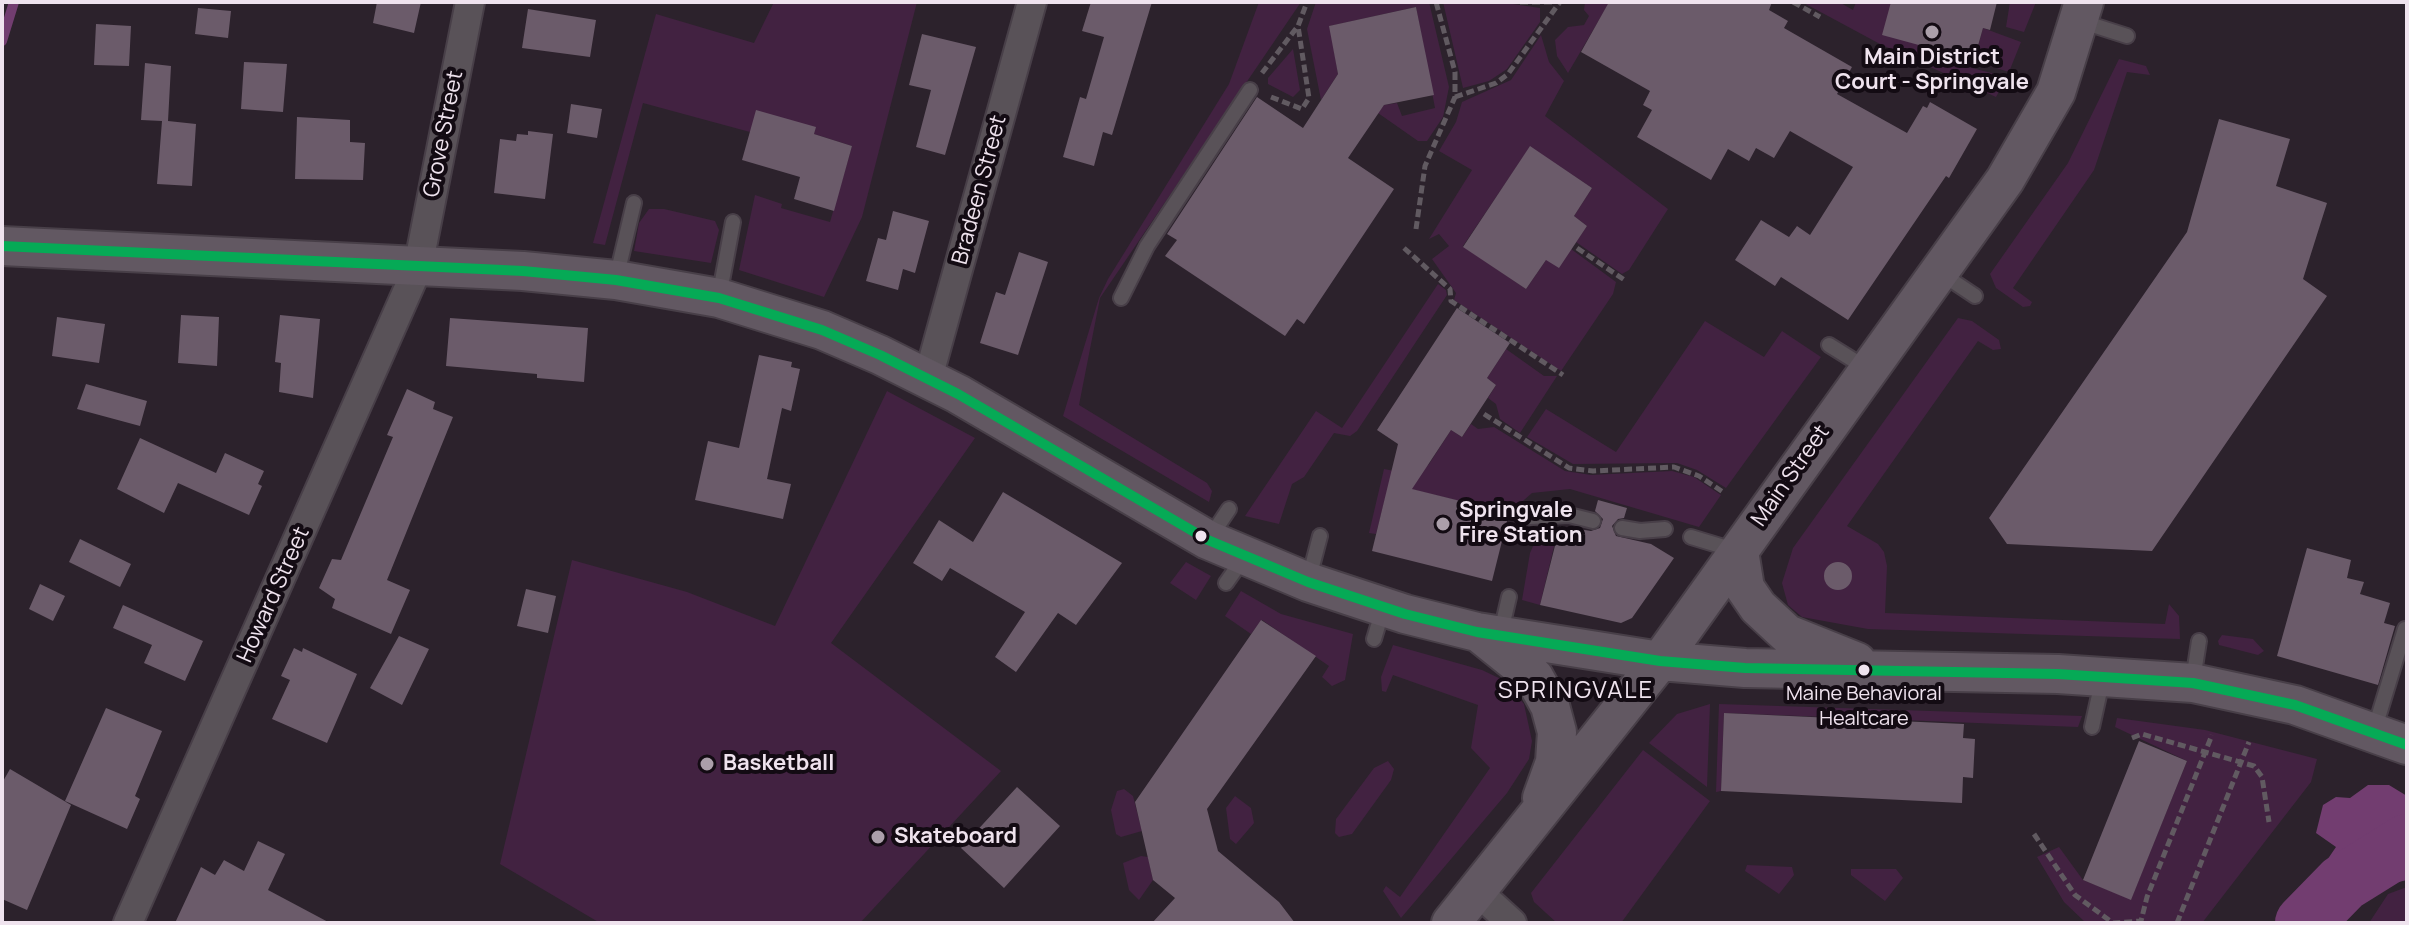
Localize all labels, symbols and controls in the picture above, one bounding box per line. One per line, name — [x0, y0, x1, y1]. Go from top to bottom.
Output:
marker: Main District Court - Springvale — [1923, 23, 1941, 41]
place label: Main District Court - Springvale — [1835, 45, 2029, 96]
street label: Grove Street — [419, 68, 469, 200]
street label: Bradeen Street — [947, 112, 1013, 268]
street label: Main Street — [1746, 420, 1836, 532]
place label: Springvale Fire Station — [1459, 498, 1583, 550]
marker: Springvale Fire Station — [1434, 515, 1452, 533]
street label: Howard Street — [232, 523, 316, 667]
unlabelled marker — [1193, 528, 1209, 544]
marker: Maine Behavioral Healtcare — [1856, 662, 1872, 678]
district label: SPRINGVALE — [1498, 677, 1654, 705]
place label: Maine Behavioral Healtcare — [1786, 682, 1942, 729]
place label: Basketball — [723, 751, 834, 777]
marker: Basketball — [698, 755, 716, 773]
place label: Skateboard — [894, 824, 1017, 850]
marker: Skateboard — [869, 828, 887, 846]

